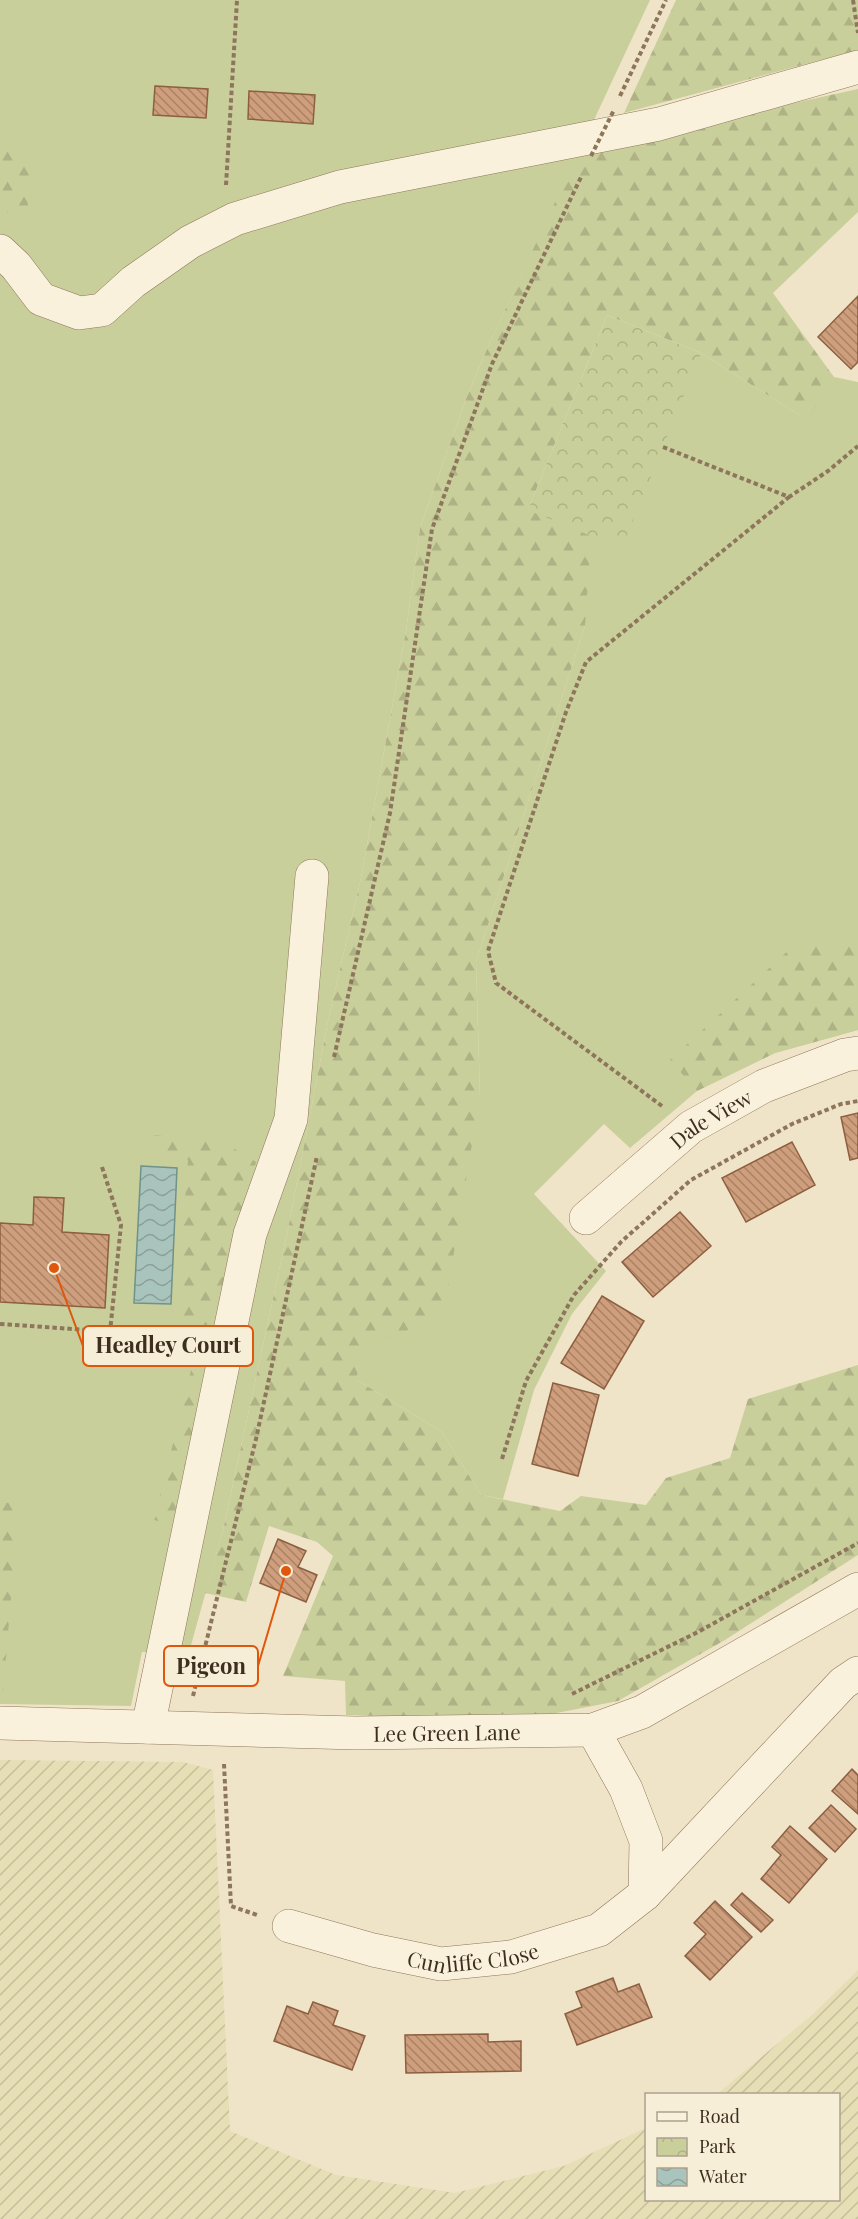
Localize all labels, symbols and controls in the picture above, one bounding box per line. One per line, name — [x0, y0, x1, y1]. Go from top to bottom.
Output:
street label: Dale View — [663, 1082, 757, 1154]
callout: Headley Court — [83, 1326, 253, 1366]
text: Headley Court — [95, 1329, 241, 1359]
callout: Pigeon — [164, 1646, 258, 1686]
text: Pigeon — [176, 1650, 246, 1680]
street label: Lee Green Lane — [373, 1717, 521, 1747]
street label: Cunliffe Close — [405, 1935, 542, 1979]
legend — [645, 2093, 840, 2201]
text: Road — [699, 2104, 740, 2128]
text: Park — [699, 2134, 736, 2158]
text: Water — [698, 2164, 747, 2188]

